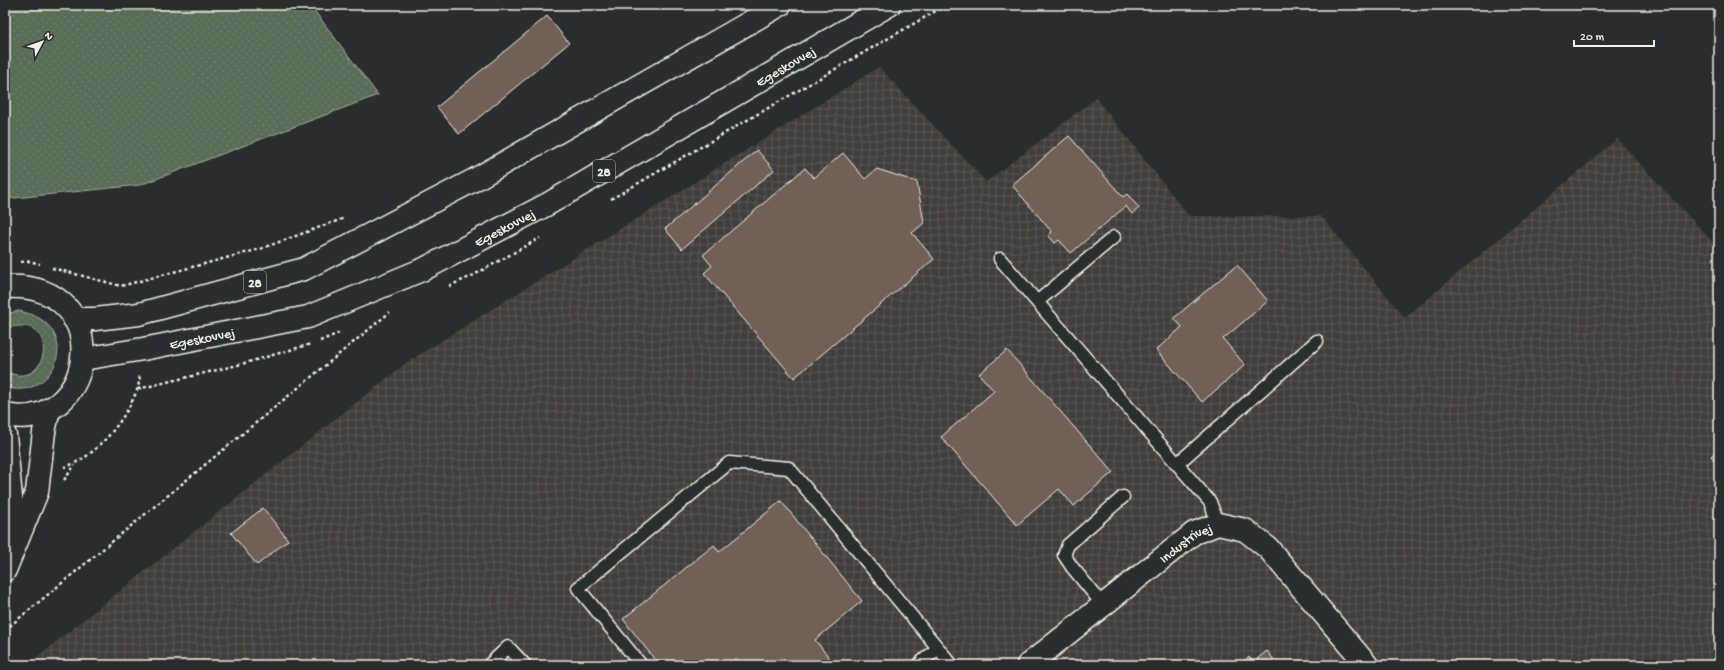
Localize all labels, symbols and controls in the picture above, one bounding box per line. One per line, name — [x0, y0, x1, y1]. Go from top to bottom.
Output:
north arrow — [22, 22, 62, 62]
scale bar — [1574, 22, 1654, 48]
text: N — [41, 30, 55, 43]
text: 20 m — [1580, 31, 1605, 45]
street label: Egeskovvej — [753, 44, 819, 92]
road number: 28 — [593, 160, 615, 182]
street label: Egeskovvej — [472, 206, 539, 252]
road number: 28 — [244, 271, 266, 293]
street label: Egeskovvej — [168, 325, 237, 355]
street label: Industrivej — [1157, 521, 1215, 568]

